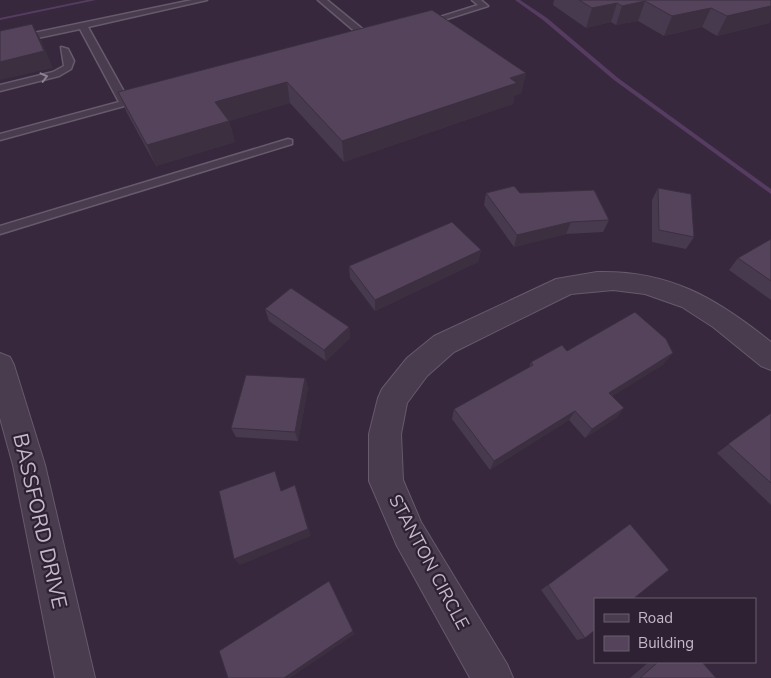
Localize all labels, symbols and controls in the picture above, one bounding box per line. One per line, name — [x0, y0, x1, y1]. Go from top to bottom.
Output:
one-way arrow — [39, 72, 48, 83]
street label: BASSFORD DRIVE — [6, 431, 74, 611]
street label: STANTON CIRCLE — [383, 490, 475, 634]
legend — [594, 598, 756, 663]
text: Road — [638, 608, 673, 628]
text: Building — [638, 633, 694, 653]

